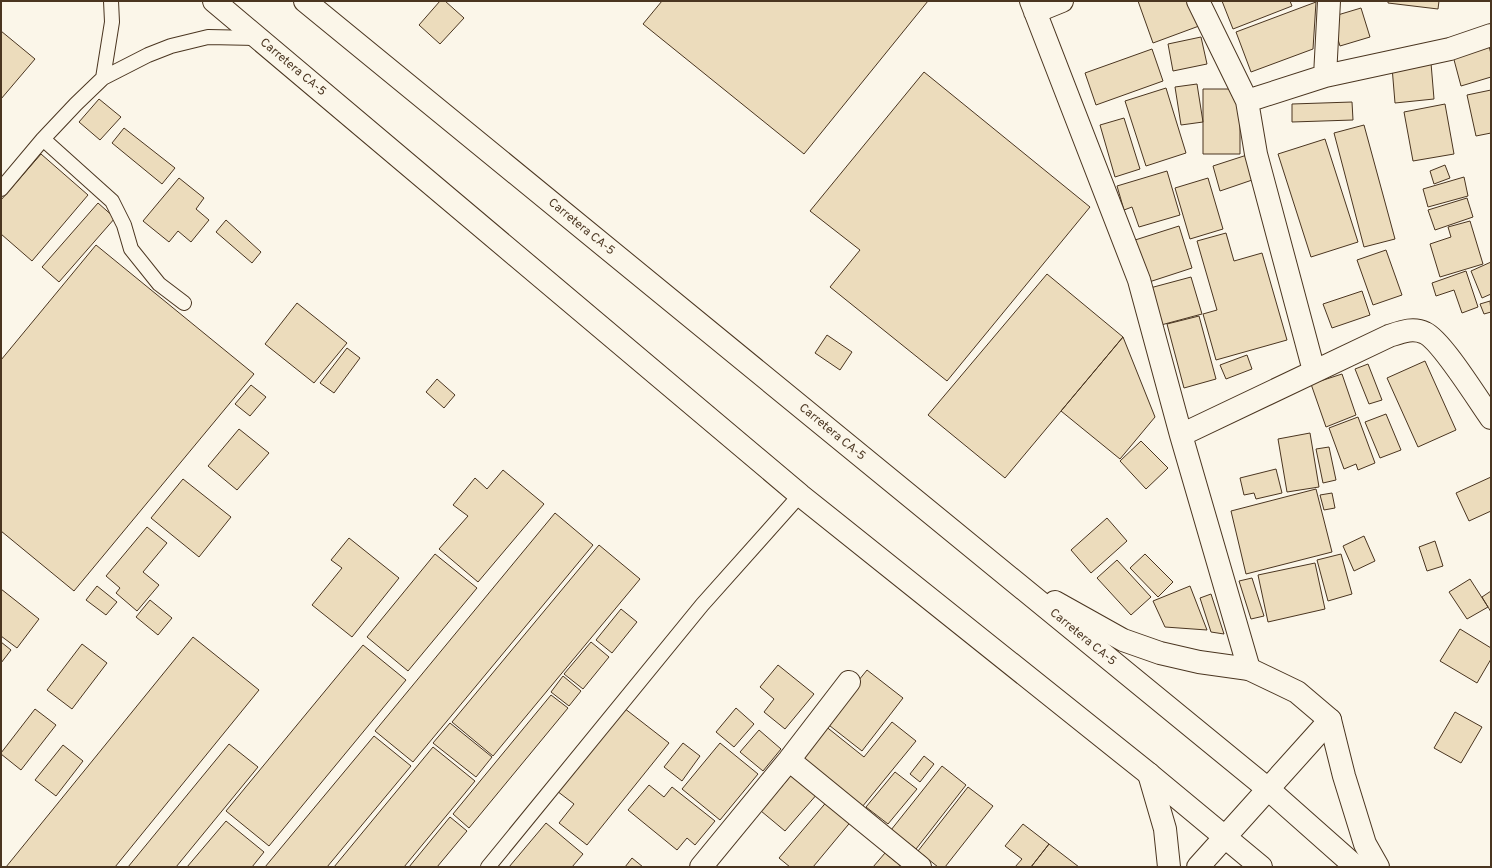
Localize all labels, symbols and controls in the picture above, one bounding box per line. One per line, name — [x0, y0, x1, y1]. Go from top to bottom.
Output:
street label: Carretera CA-5 — [256, 35, 329, 100]
street label: Carretera CA-5 — [545, 195, 618, 259]
street label: Carretera CA-5 — [795, 400, 869, 464]
street label: Carretera CA-5 — [1046, 605, 1120, 670]

